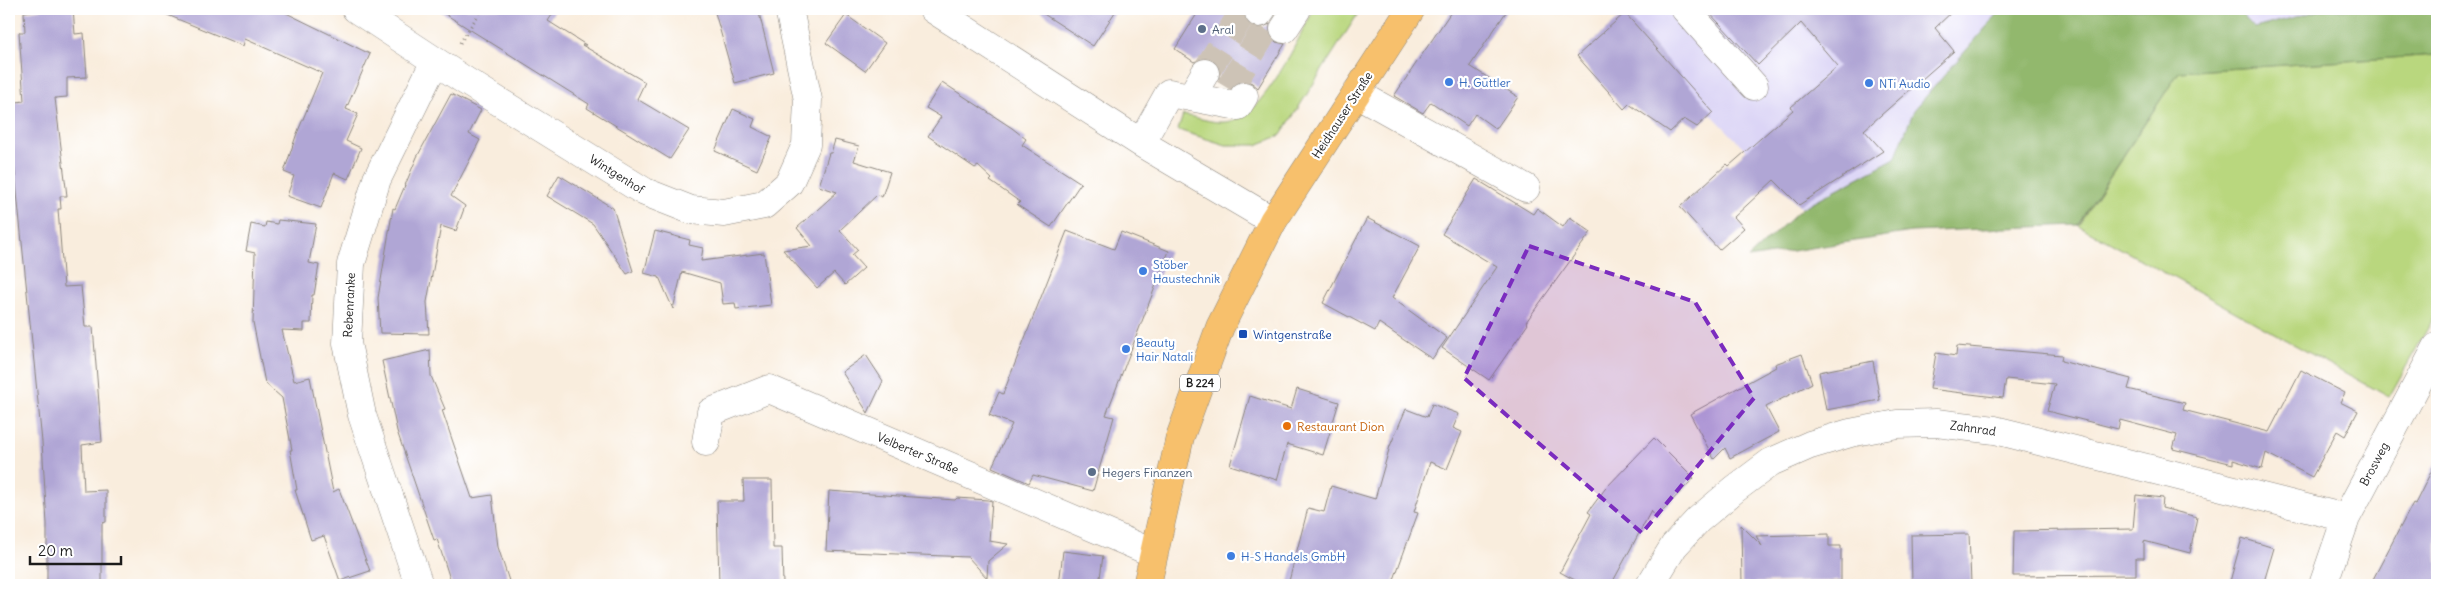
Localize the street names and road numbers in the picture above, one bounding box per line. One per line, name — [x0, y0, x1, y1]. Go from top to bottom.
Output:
street label: Heidhauser Straße — [1308, 69, 1376, 161]
street label: Wintgenhof — [587, 151, 648, 197]
street label: Rebenranke — [340, 272, 358, 338]
road number: B 224 — [1180, 374, 1220, 392]
street label: Zahnrad — [1949, 417, 1997, 439]
street label: Velberter Straße — [875, 429, 961, 477]
street label: Brosweg — [2356, 440, 2392, 488]

